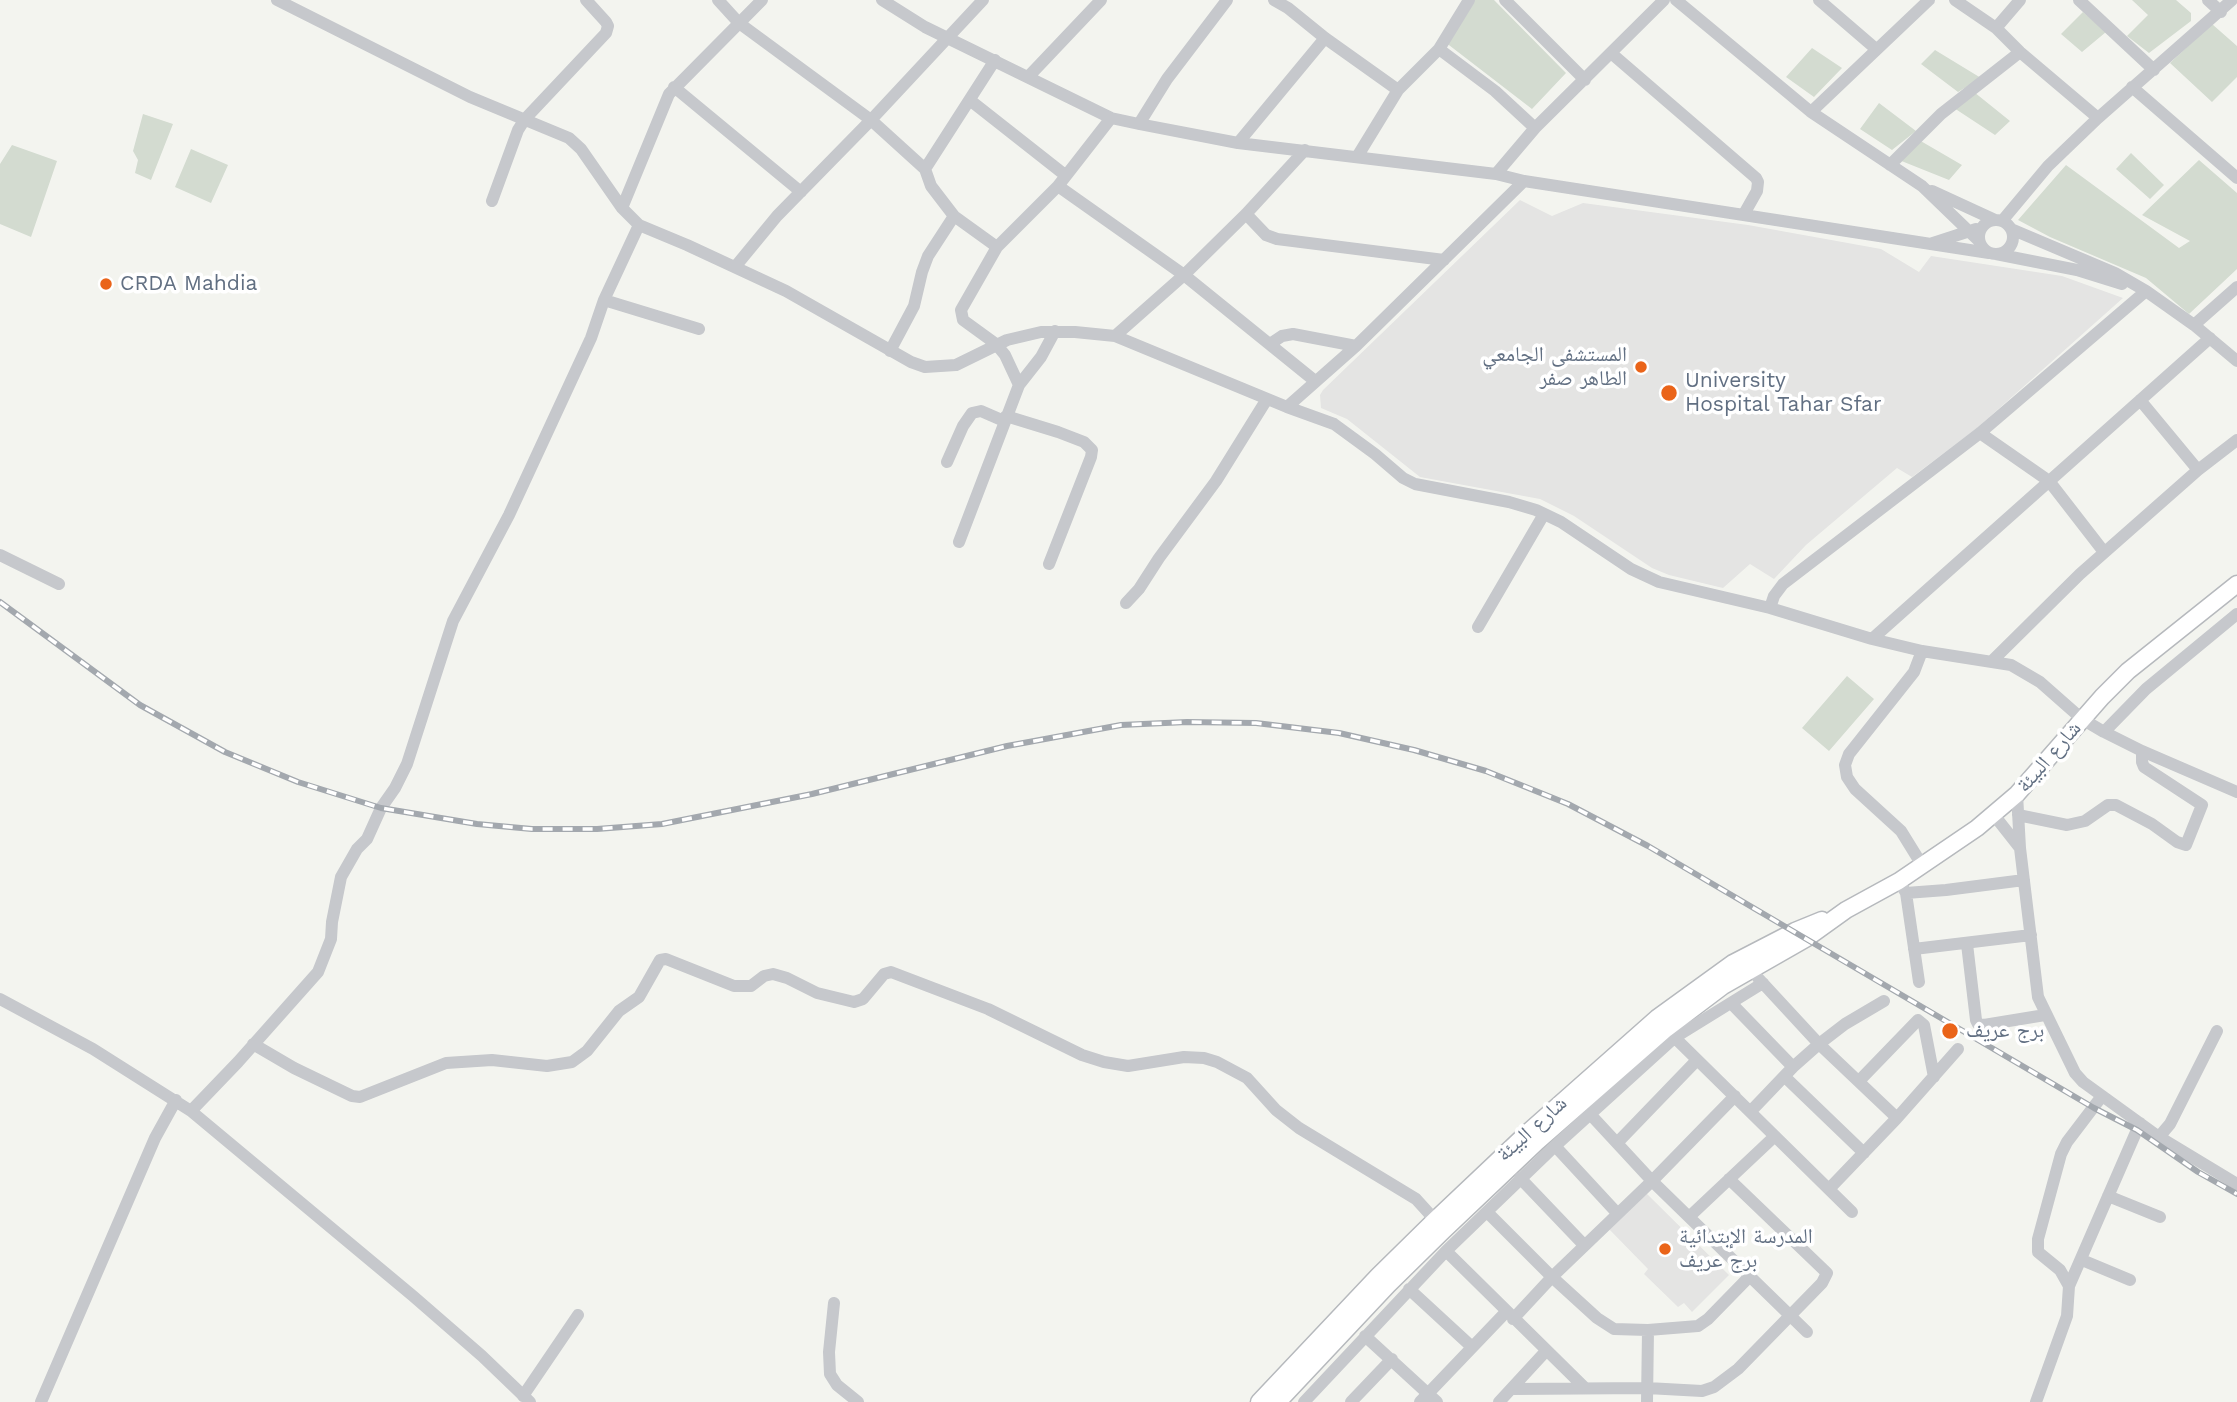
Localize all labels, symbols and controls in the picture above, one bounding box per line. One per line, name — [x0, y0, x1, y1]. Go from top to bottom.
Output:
place label: CRDA Mahdia — [120, 271, 257, 297]
marker: CRDA Mahdia — [98, 276, 114, 292]
place label: المستشفى الجامعي الطاهر صفر — [1482, 342, 1627, 392]
marker: المستشفى الجامعي الطاهر صفر — [1633, 359, 1649, 375]
place label: University Hospital Tahar Sfar — [1685, 368, 1882, 418]
marker: University Hospital Tahar Sfar — [1659, 383, 1679, 403]
street label: شارع البيئة — [2011, 716, 2087, 798]
place label: برج عريف — [1966, 1018, 2044, 1044]
marker: برج عريف — [1940, 1021, 1960, 1041]
street label: شارع البيئة — [1492, 1091, 1572, 1167]
place label: المدرسة الإبتدائية برج عريف — [1679, 1224, 1813, 1274]
marker: المدرسة الإبتدائية برج عريف — [1657, 1241, 1673, 1257]

